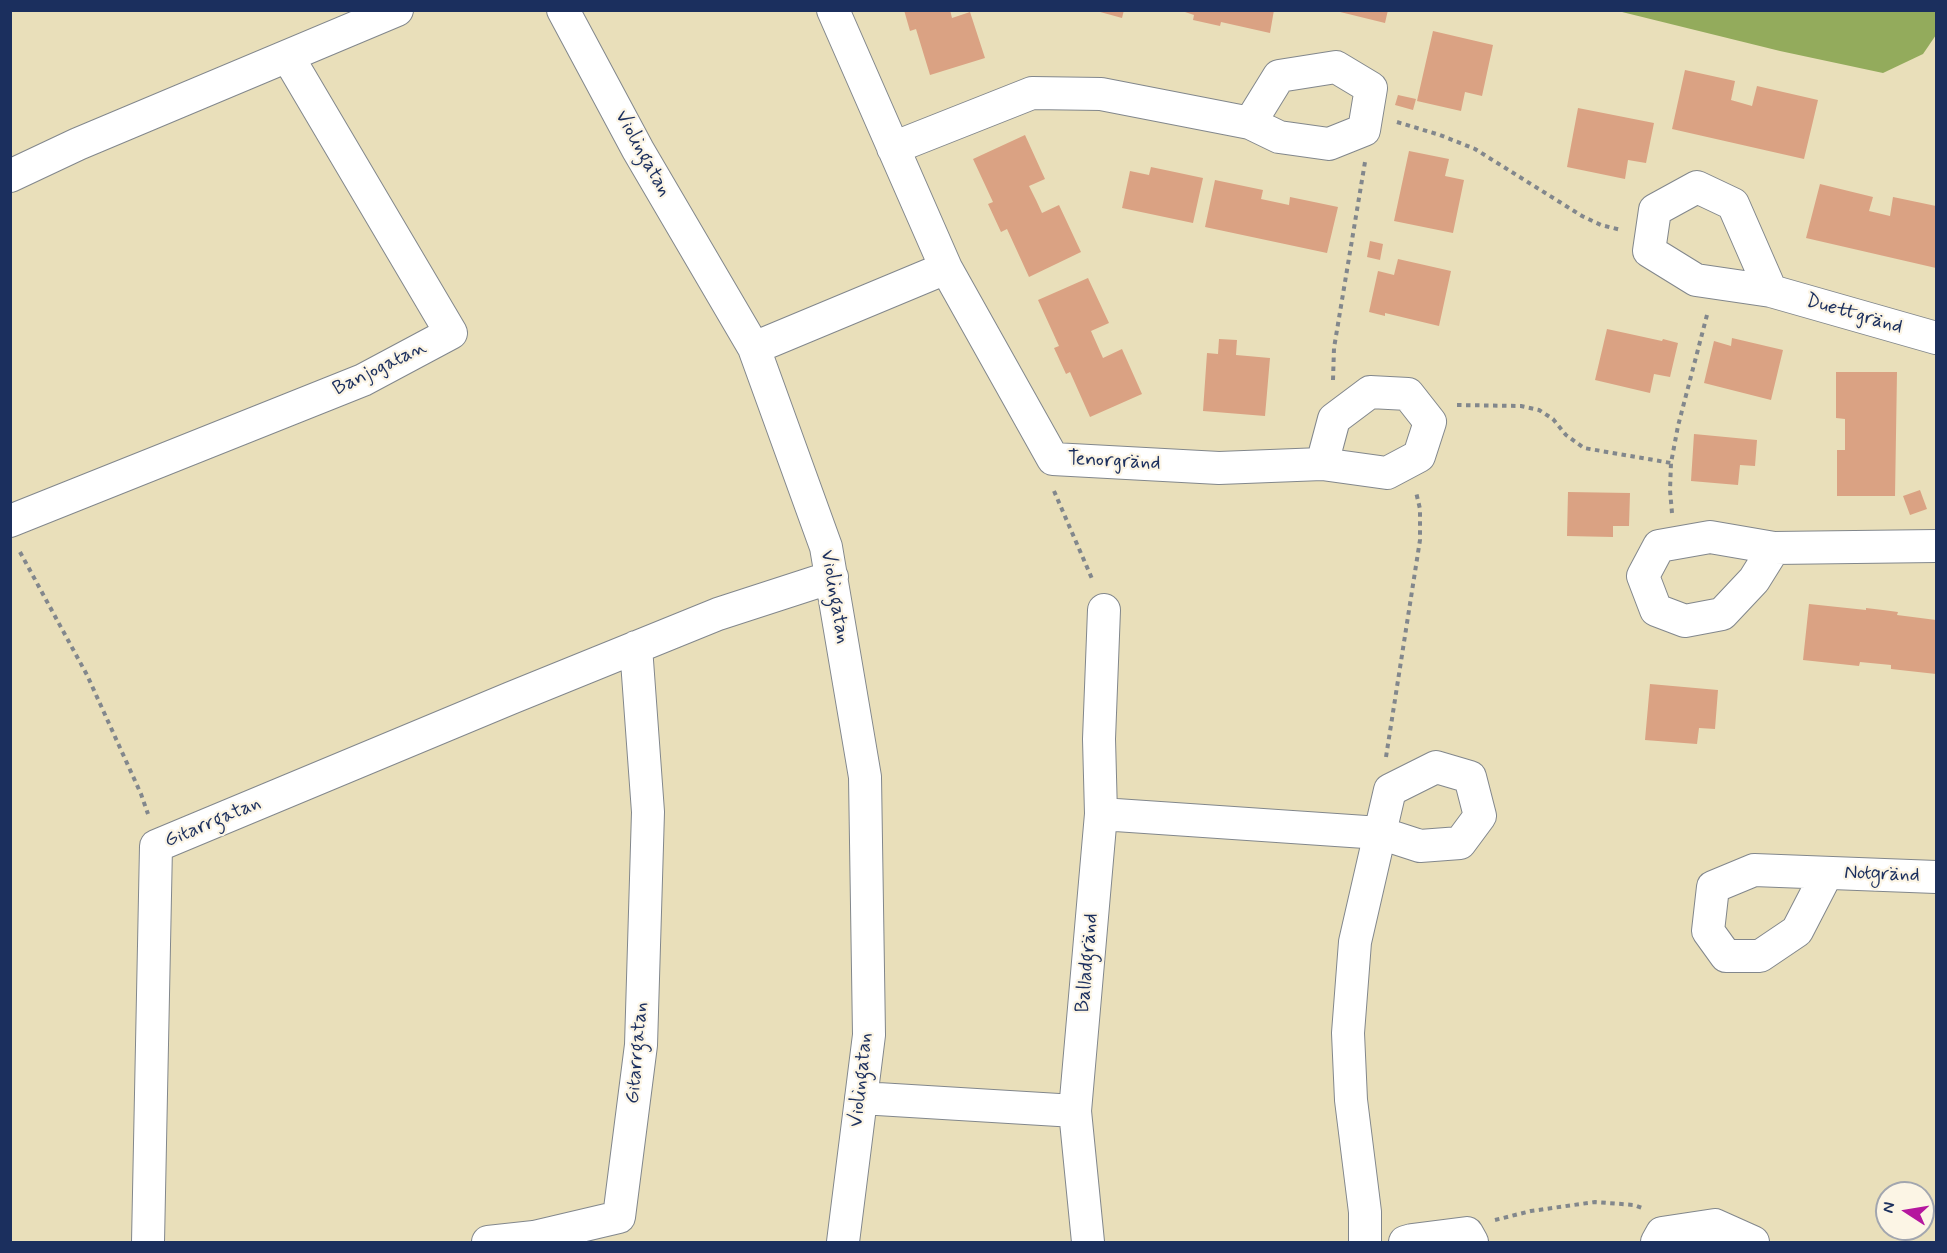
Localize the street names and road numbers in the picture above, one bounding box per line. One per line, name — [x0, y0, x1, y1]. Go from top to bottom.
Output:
street label: Violingatan — [608, 107, 676, 201]
street label: Duettgränd — [1803, 290, 1905, 340]
street label: Banjogatan — [329, 336, 431, 402]
street label: Tenorgränd — [1067, 448, 1161, 476]
street label: Violingatan — [814, 548, 854, 646]
street label: Gitarrgatan — [161, 792, 265, 854]
street label: Notgränd — [1844, 862, 1920, 888]
street label: Balladgränd — [1072, 912, 1104, 1014]
street label: Gitarrgatan — [622, 1001, 654, 1105]
street label: Violingatan — [845, 1032, 879, 1128]

